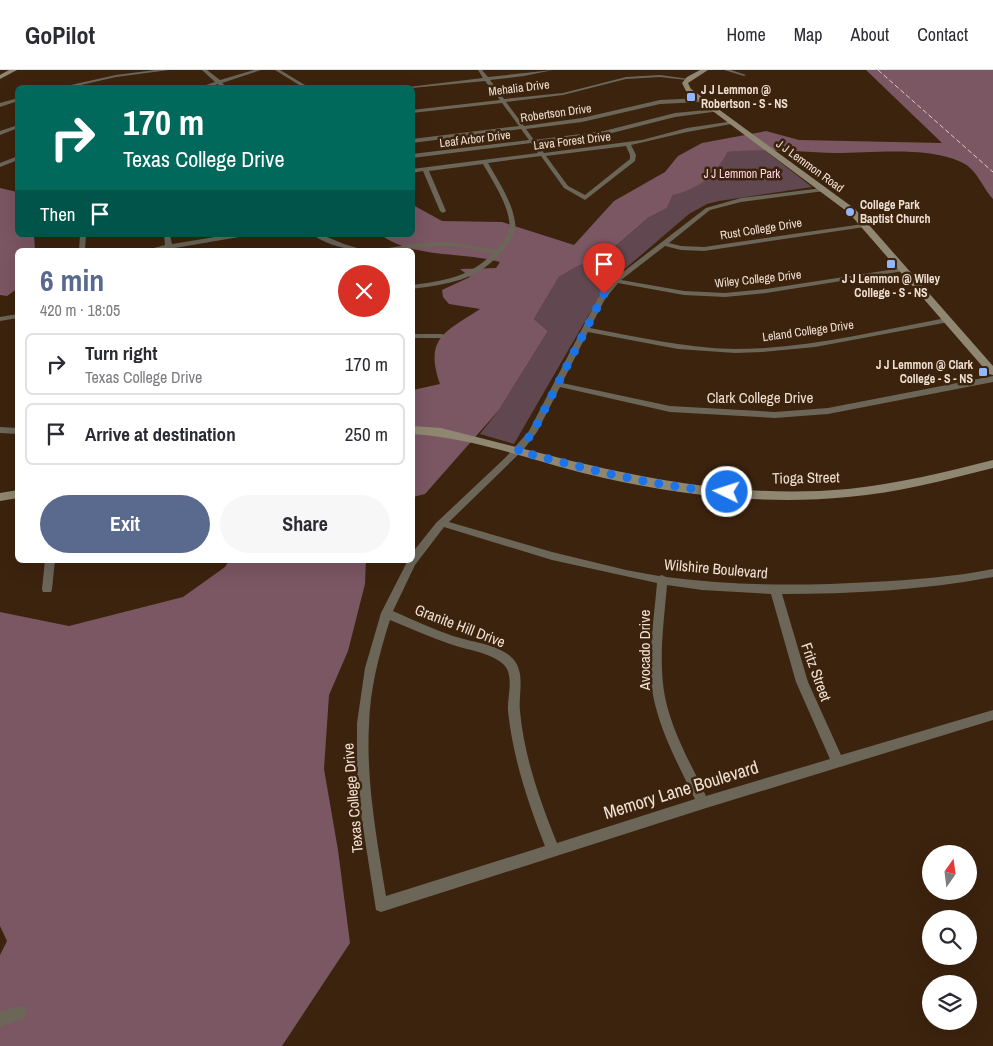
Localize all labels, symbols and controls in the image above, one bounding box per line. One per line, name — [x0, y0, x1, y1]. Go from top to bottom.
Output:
text: GoPilot — [25, 19, 95, 51]
text: Home — [726, 22, 766, 47]
text: Map — [794, 22, 823, 47]
text: About — [851, 22, 889, 47]
text: Contact — [917, 22, 968, 47]
street label: Mehalia Drive — [488, 76, 550, 100]
place label: J J Lemmon @ Robertson - S - NS — [701, 82, 788, 112]
marker: J J Lemmon @ Robertson - S - NS — [685, 91, 697, 103]
text: 170 m — [123, 99, 204, 146]
street label: Robertson Drive — [519, 100, 593, 126]
icon: right — [40, 105, 105, 170]
street label: Leaf Arbor Drive — [438, 127, 512, 151]
street label: Lava Forest Drive — [532, 128, 612, 154]
street label: J J Lemmon Road — [773, 136, 847, 196]
text: Texas College Drive — [123, 144, 284, 174]
park label: J J Lemmon Park — [704, 166, 780, 182]
place label: College Park Baptist Church — [860, 197, 931, 227]
icon: arrive — [86, 200, 114, 228]
text: Then — [40, 201, 76, 227]
marker: College Park Baptist Church — [844, 206, 856, 218]
street label: Rust College Drive — [719, 215, 803, 243]
pin — [583, 243, 625, 294]
icon: arrive — [590, 250, 618, 278]
marker: J J Lemmon @ Wiley College - S - NS — [885, 258, 897, 270]
text: 6 min — [40, 260, 104, 300]
button: close — [338, 265, 390, 317]
street label: Wiley College Drive — [714, 266, 802, 292]
place label: J J Lemmon @ Wiley College - S - NS — [842, 271, 941, 301]
text: 420 m · 18:05 — [40, 299, 120, 321]
street label: Leland College Drive — [761, 317, 855, 345]
text: Turn right — [85, 340, 157, 366]
icon: right — [42, 350, 70, 378]
text: 170 m — [345, 351, 388, 377]
place label: J J Lemmon @ Clark College - S - NS — [876, 357, 974, 387]
text: Texas College Drive — [85, 366, 202, 388]
marker: J J Lemmon @ Clark College - S - NS — [977, 366, 989, 378]
street label: Clark College Drive — [707, 387, 813, 408]
icon: arrive — [42, 420, 70, 448]
text: Arrive at destination — [85, 421, 236, 447]
text: 250 m — [345, 421, 388, 447]
position arrow — [700, 465, 752, 517]
street label: Tioga Street — [772, 466, 840, 489]
button: Exit — [40, 495, 210, 553]
button: Share — [220, 495, 390, 553]
street label: Wilshire Boulevard — [663, 554, 769, 583]
street label: Granite Hill Drive — [412, 599, 508, 652]
street label: Avocado Drive — [634, 610, 655, 691]
street label: Fritz Street — [796, 640, 837, 705]
street label: Texas College Drive — [337, 742, 368, 854]
street label: Memory Lane Boulevard — [600, 754, 761, 825]
north arrow — [922, 845, 978, 900]
map controls — [922, 845, 977, 1030]
button: search — [922, 910, 977, 965]
button: layers — [922, 975, 977, 1030]

